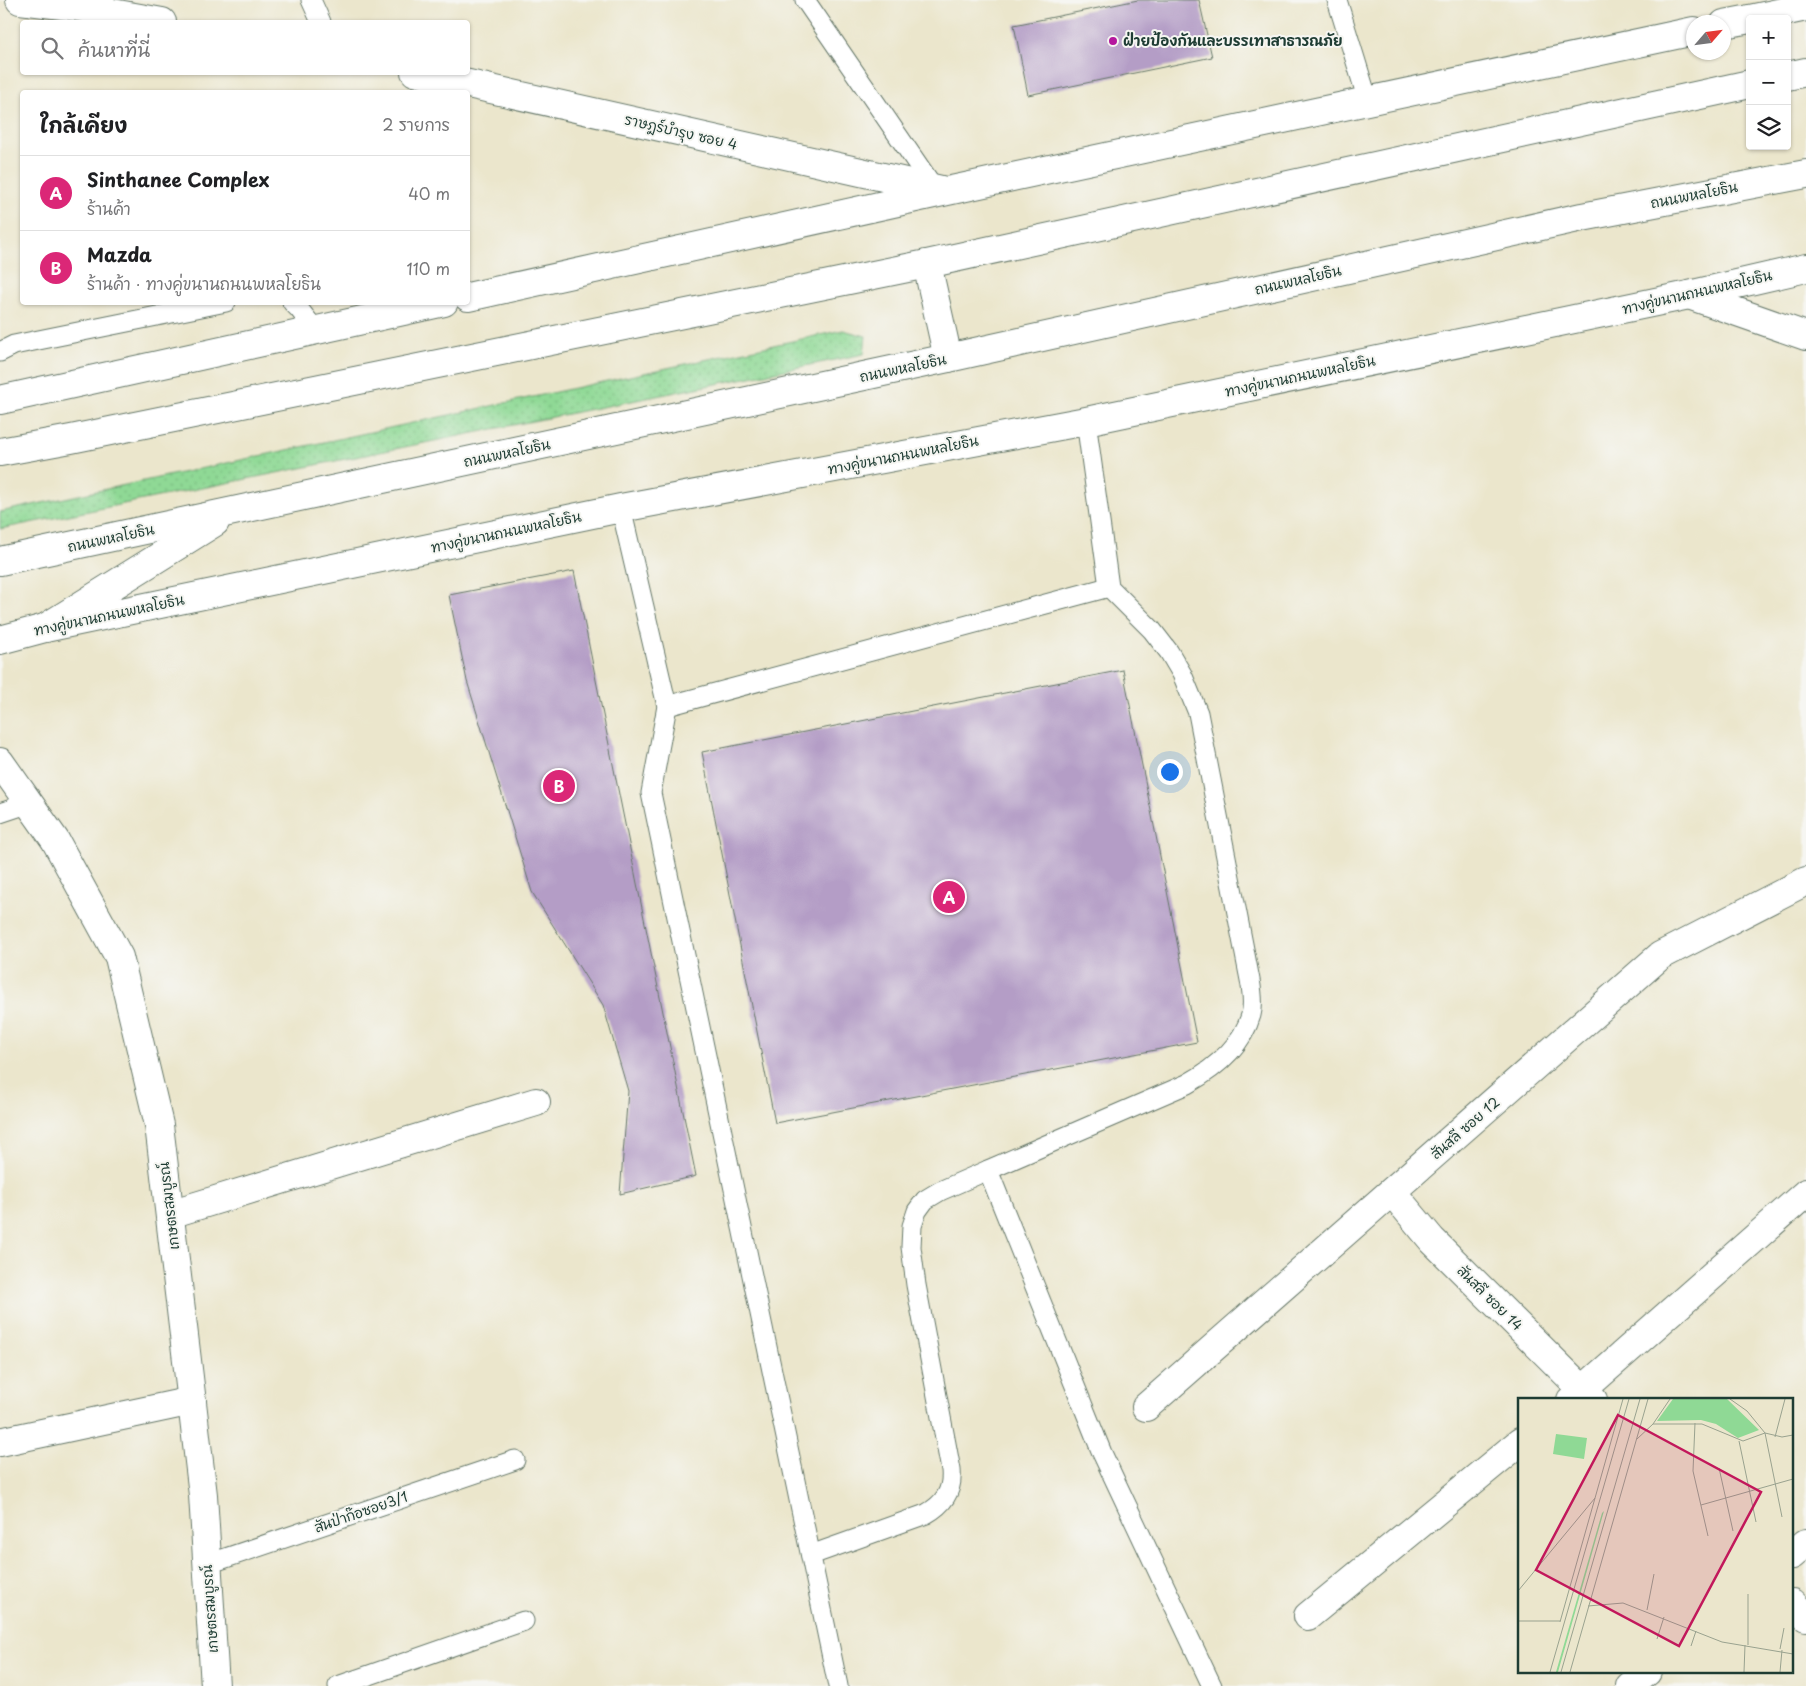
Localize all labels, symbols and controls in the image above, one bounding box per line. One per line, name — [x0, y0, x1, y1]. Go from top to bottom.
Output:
north arrow — [1686, 15, 1731, 60]
map controls — [1746, 15, 1791, 150]
button: + — [1746, 15, 1791, 60]
search box — [20, 20, 470, 75]
place label: ฝ่ายป้องกันและบรรเทาสาธารณภัย — [1123, 30, 1343, 51]
icon: search — [38, 34, 66, 62]
text: ค้นหาที่นี่ — [78, 35, 150, 63]
marker: ฝ่ายป้องกันและบรรเทาสาธารณภัย — [1107, 35, 1119, 47]
button: − — [1746, 60, 1791, 105]
button: layers — [1746, 105, 1791, 150]
text: ใกล้เคียง — [40, 108, 127, 140]
street label: ราษฎร์บำรุง ซอย 4 — [623, 108, 740, 155]
text: 2 รายการ — [382, 112, 450, 136]
text: Sinthanee Complex — [87, 165, 269, 193]
street label: ถนนพหลโยธิน — [1649, 176, 1740, 213]
text: A — [50, 181, 62, 205]
text: 40 m — [408, 181, 450, 205]
text: ร้านค้า — [87, 196, 131, 220]
text: Mazda — [87, 240, 152, 268]
text: B — [51, 256, 61, 280]
text: 110 m — [407, 256, 450, 280]
street label: ถนนพหลโยธิน — [1252, 259, 1344, 300]
street label: ทางคู่ขนานถนนพหลโยธิน — [1620, 264, 1775, 319]
text: ร้านค้า · ทางคู่ขนานถนนพหลโยธิน — [87, 271, 321, 295]
street label: ถนนพหลโยธิน — [858, 348, 949, 387]
street label: ทางคู่ขนานถนนพหลโยธิน — [1223, 349, 1378, 402]
street label: ทางคู่ขนานถนนพหลโยธิน — [826, 429, 981, 479]
street label: ถนนพหลโยธิน — [462, 433, 553, 472]
street label: ทางคู่ขนานถนนพหลโยธิน — [429, 505, 584, 558]
street label: ถนนพหลโยธิน — [66, 518, 157, 557]
street label: ทางคู่ขนานถนนพหลโยธิน — [32, 588, 187, 641]
your location — [1157, 759, 1183, 785]
pin: B — [543, 767, 575, 805]
pin: A — [933, 878, 965, 916]
street label: สันสลี ซอย 12 — [1425, 1091, 1504, 1164]
street label: เกษตรสมบูรณ์ — [153, 1160, 184, 1251]
street label: สันสลี ซอย 14 — [1453, 1260, 1528, 1335]
inset map — [1518, 1398, 1794, 1674]
street label: สันป่าก๊อซอย3/1 — [311, 1486, 410, 1537]
street label: เกษตรสมบูรณ์ — [196, 1563, 223, 1654]

